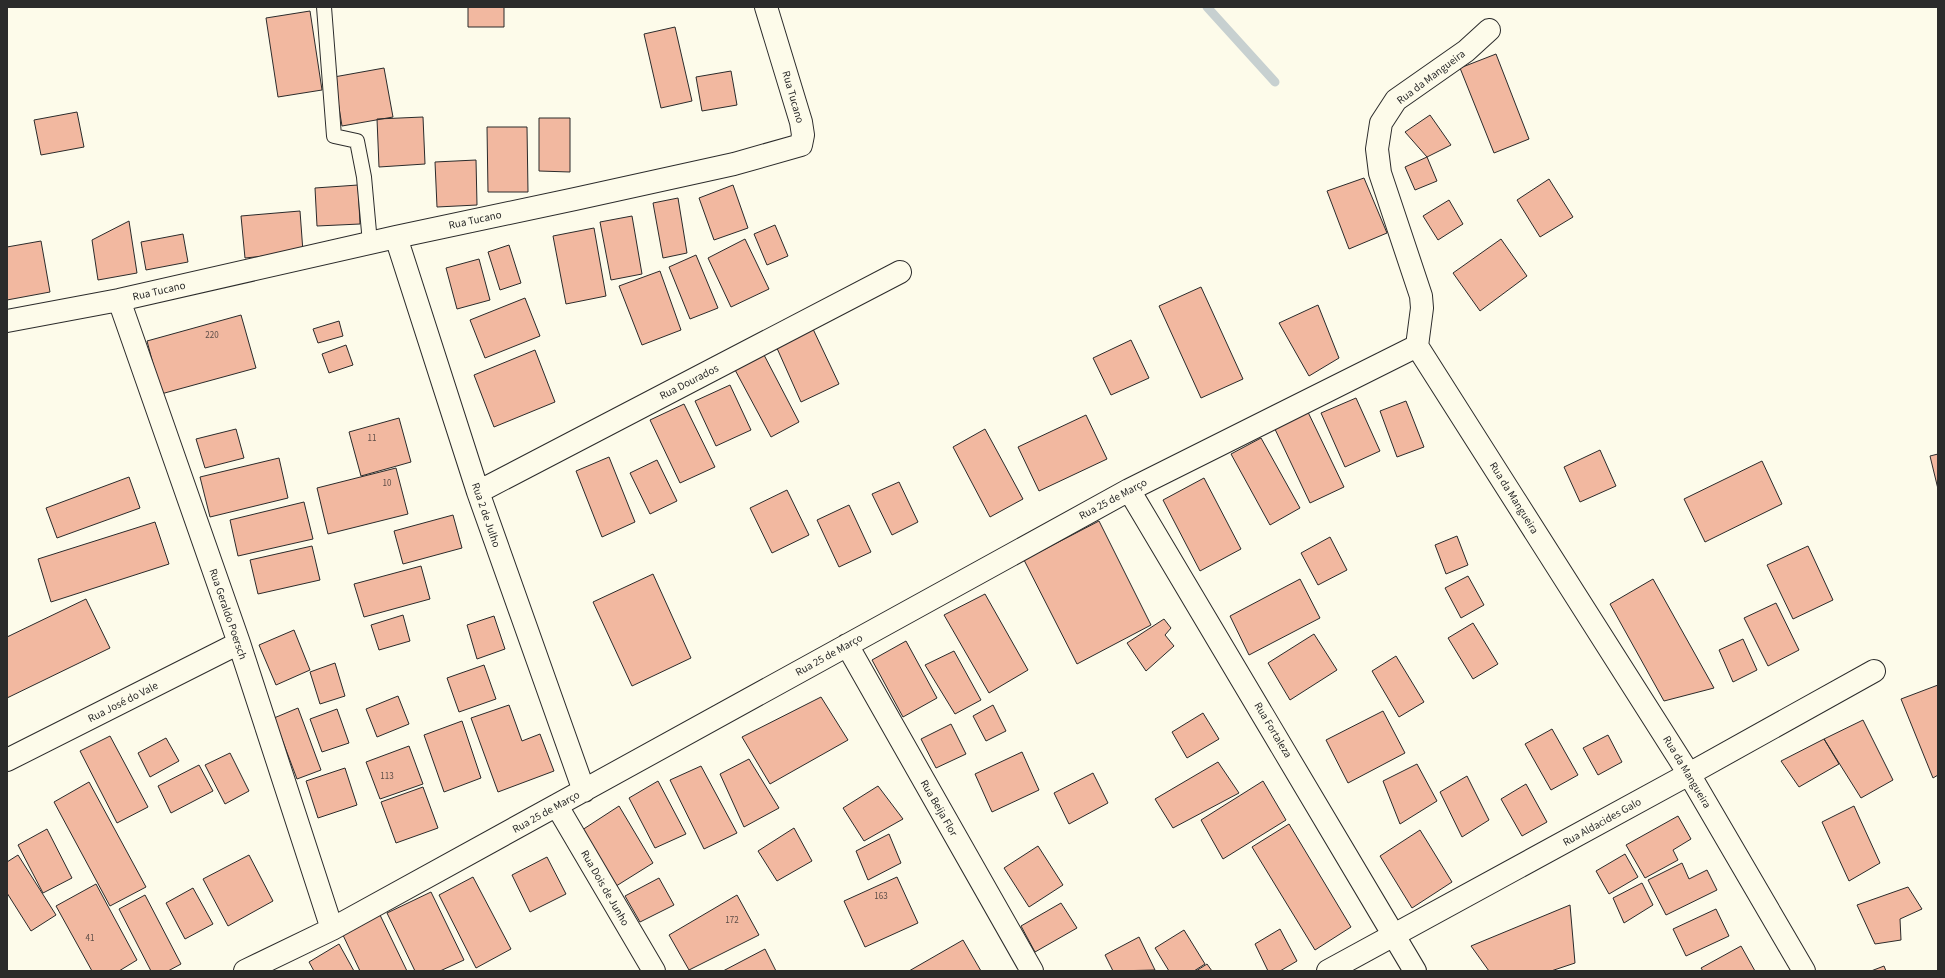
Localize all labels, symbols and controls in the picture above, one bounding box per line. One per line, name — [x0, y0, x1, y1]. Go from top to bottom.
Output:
street label: Rua da Mangueira — [1394, 46, 1468, 108]
street label: Rua Tucano — [778, 69, 808, 125]
street label: Rua Tucano — [447, 207, 503, 233]
street label: Rua Tucano — [131, 278, 187, 304]
house number: 220 — [205, 329, 219, 342]
street label: Rua Dourados — [657, 361, 721, 403]
house number: 11 — [368, 432, 376, 445]
street label: Rua da Mangueira — [1486, 459, 1542, 537]
street label: Rua 25 de Março — [1076, 475, 1150, 523]
house number: 10 — [383, 477, 392, 490]
street label: Rua 2 de Julho — [468, 481, 504, 549]
street label: Rua Geraldo Poersch — [205, 567, 251, 661]
street label: Rua 25 de Março — [793, 630, 865, 680]
street label: Rua José do Vale — [85, 678, 161, 726]
street label: Rua Fortaleza — [1251, 699, 1295, 761]
street label: Rua da Mangueira — [1659, 733, 1715, 811]
house number: 113 — [380, 770, 394, 783]
street label: Rua Beija Flor — [917, 777, 961, 839]
street label: Rua 25 de Março — [510, 787, 582, 837]
street label: Rua Aldacides Galo — [1560, 794, 1644, 850]
street label: Rua Dois de Junho — [577, 847, 633, 929]
house number: 163 — [874, 890, 888, 903]
house number: 172 — [725, 914, 739, 927]
house number: 41 — [86, 932, 94, 945]

